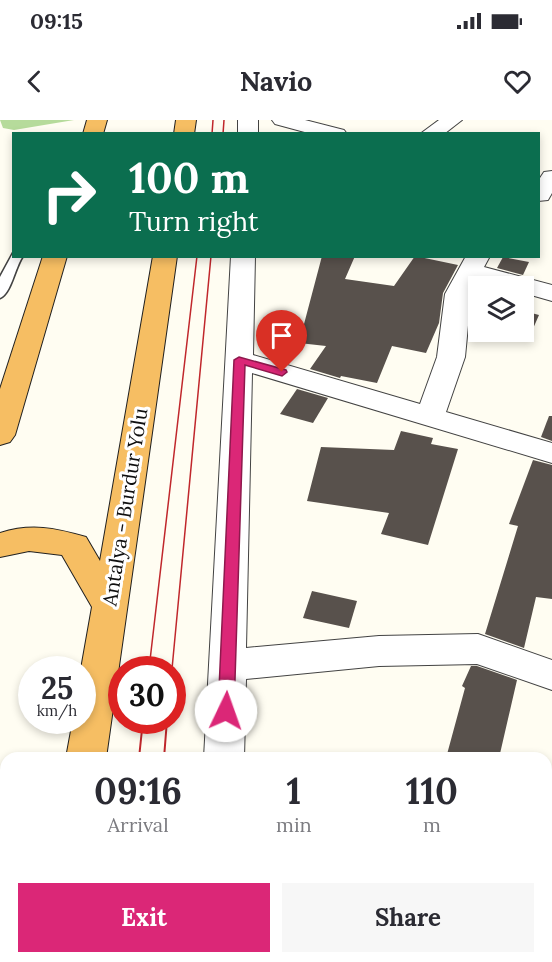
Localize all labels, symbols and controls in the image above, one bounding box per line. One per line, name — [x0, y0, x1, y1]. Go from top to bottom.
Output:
text: 09:15 — [30, 7, 83, 35]
text: Navio — [240, 64, 312, 98]
icon: back — [18, 65, 51, 98]
icon: heart — [501, 65, 534, 98]
text: 100 m — [129, 151, 249, 205]
icon: right — [30, 156, 108, 234]
text: Turn right — [129, 204, 258, 238]
map controls — [468, 276, 534, 342]
button: layers — [468, 276, 534, 342]
pin — [256, 310, 307, 372]
icon: arrive — [265, 319, 298, 352]
street label: Antalya - Burdur Yolu — [96, 406, 153, 609]
speed limit sign: 30 — [108, 656, 186, 734]
text: 25 — [41, 669, 73, 707]
position arrow — [194, 679, 258, 743]
text: km/h — [37, 701, 77, 720]
text: 09:16 — [94, 768, 182, 814]
text: 1 — [287, 768, 301, 814]
text: 110 — [406, 768, 458, 814]
text: Arrival — [107, 812, 169, 837]
text: min — [276, 812, 312, 837]
text: m — [423, 812, 441, 837]
button: Exit — [18, 883, 270, 952]
button: Share — [282, 883, 534, 952]

